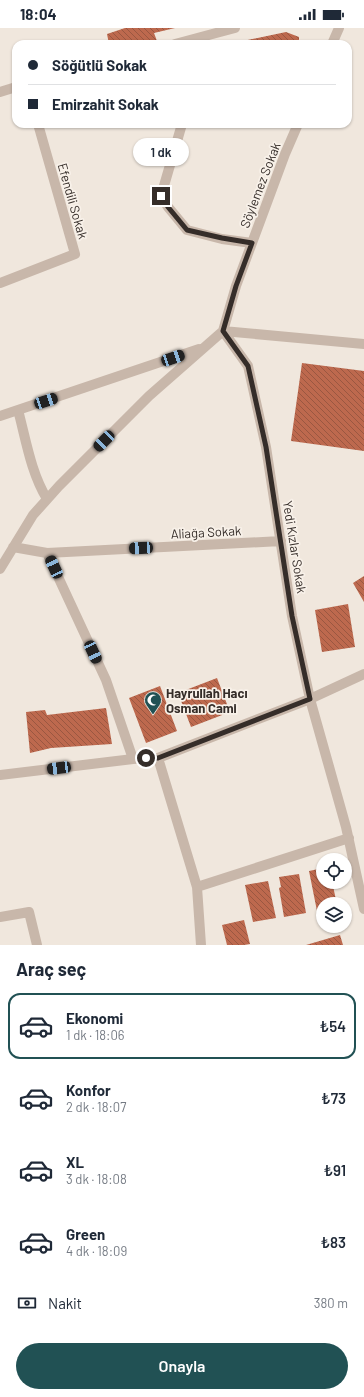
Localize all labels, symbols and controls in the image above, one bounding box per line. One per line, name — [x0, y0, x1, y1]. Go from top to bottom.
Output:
text: 18:04 — [20, 5, 57, 23]
text: Söğütlü Sokak — [52, 56, 147, 74]
text: Emirzahit Sokak — [52, 95, 159, 113]
callout: 1 dk — [133, 138, 189, 166]
street label: Söylemez Sokak — [236, 139, 284, 230]
text: 1 dk — [150, 144, 172, 160]
street label: Efendili Sokak — [55, 161, 92, 241]
route end — [152, 187, 170, 205]
car — [160, 348, 186, 368]
car — [33, 392, 59, 410]
car — [91, 428, 117, 454]
street label: Yedi Kızlar Sokak — [280, 500, 310, 595]
street label: Aliağa Sokak — [170, 522, 242, 542]
car — [129, 541, 153, 555]
car — [43, 554, 65, 580]
car — [82, 639, 104, 665]
place label: Hayrullah Hacı Osman Cami — [166, 685, 247, 716]
mosque icon: Hayrullah Hacı Osman Cami — [143, 690, 163, 715]
route start — [137, 749, 155, 767]
car — [46, 761, 72, 775]
map controls — [316, 853, 352, 933]
button: locate — [316, 853, 352, 889]
button: layers — [316, 897, 352, 933]
text: Araç seç — [16, 958, 86, 980]
icon: car — [18, 1008, 54, 1044]
text: Ekonomi — [66, 1009, 123, 1027]
text: ₺54 — [320, 1017, 346, 1035]
text: 1 dk · 18:06 — [66, 1027, 124, 1043]
icon: car — [18, 1080, 54, 1116]
text: Konfor — [66, 1081, 111, 1099]
text: ₺73 — [321, 1089, 346, 1107]
text: 2 dk · 18:07 — [66, 1099, 126, 1115]
icon: car — [18, 1152, 54, 1188]
text: XL — [66, 1153, 84, 1171]
text: ₺91 — [323, 1161, 346, 1179]
text: 3 dk · 18:08 — [66, 1171, 127, 1187]
icon: car — [18, 1224, 54, 1260]
text: Green — [66, 1225, 105, 1243]
text: ₺83 — [320, 1233, 346, 1251]
text: 4 dk · 18:09 — [66, 1243, 127, 1259]
icon: cash — [16, 1292, 38, 1314]
text: Nakit — [48, 1294, 82, 1312]
text: 380 m — [314, 1295, 348, 1311]
button: Onayla — [16, 1343, 348, 1389]

